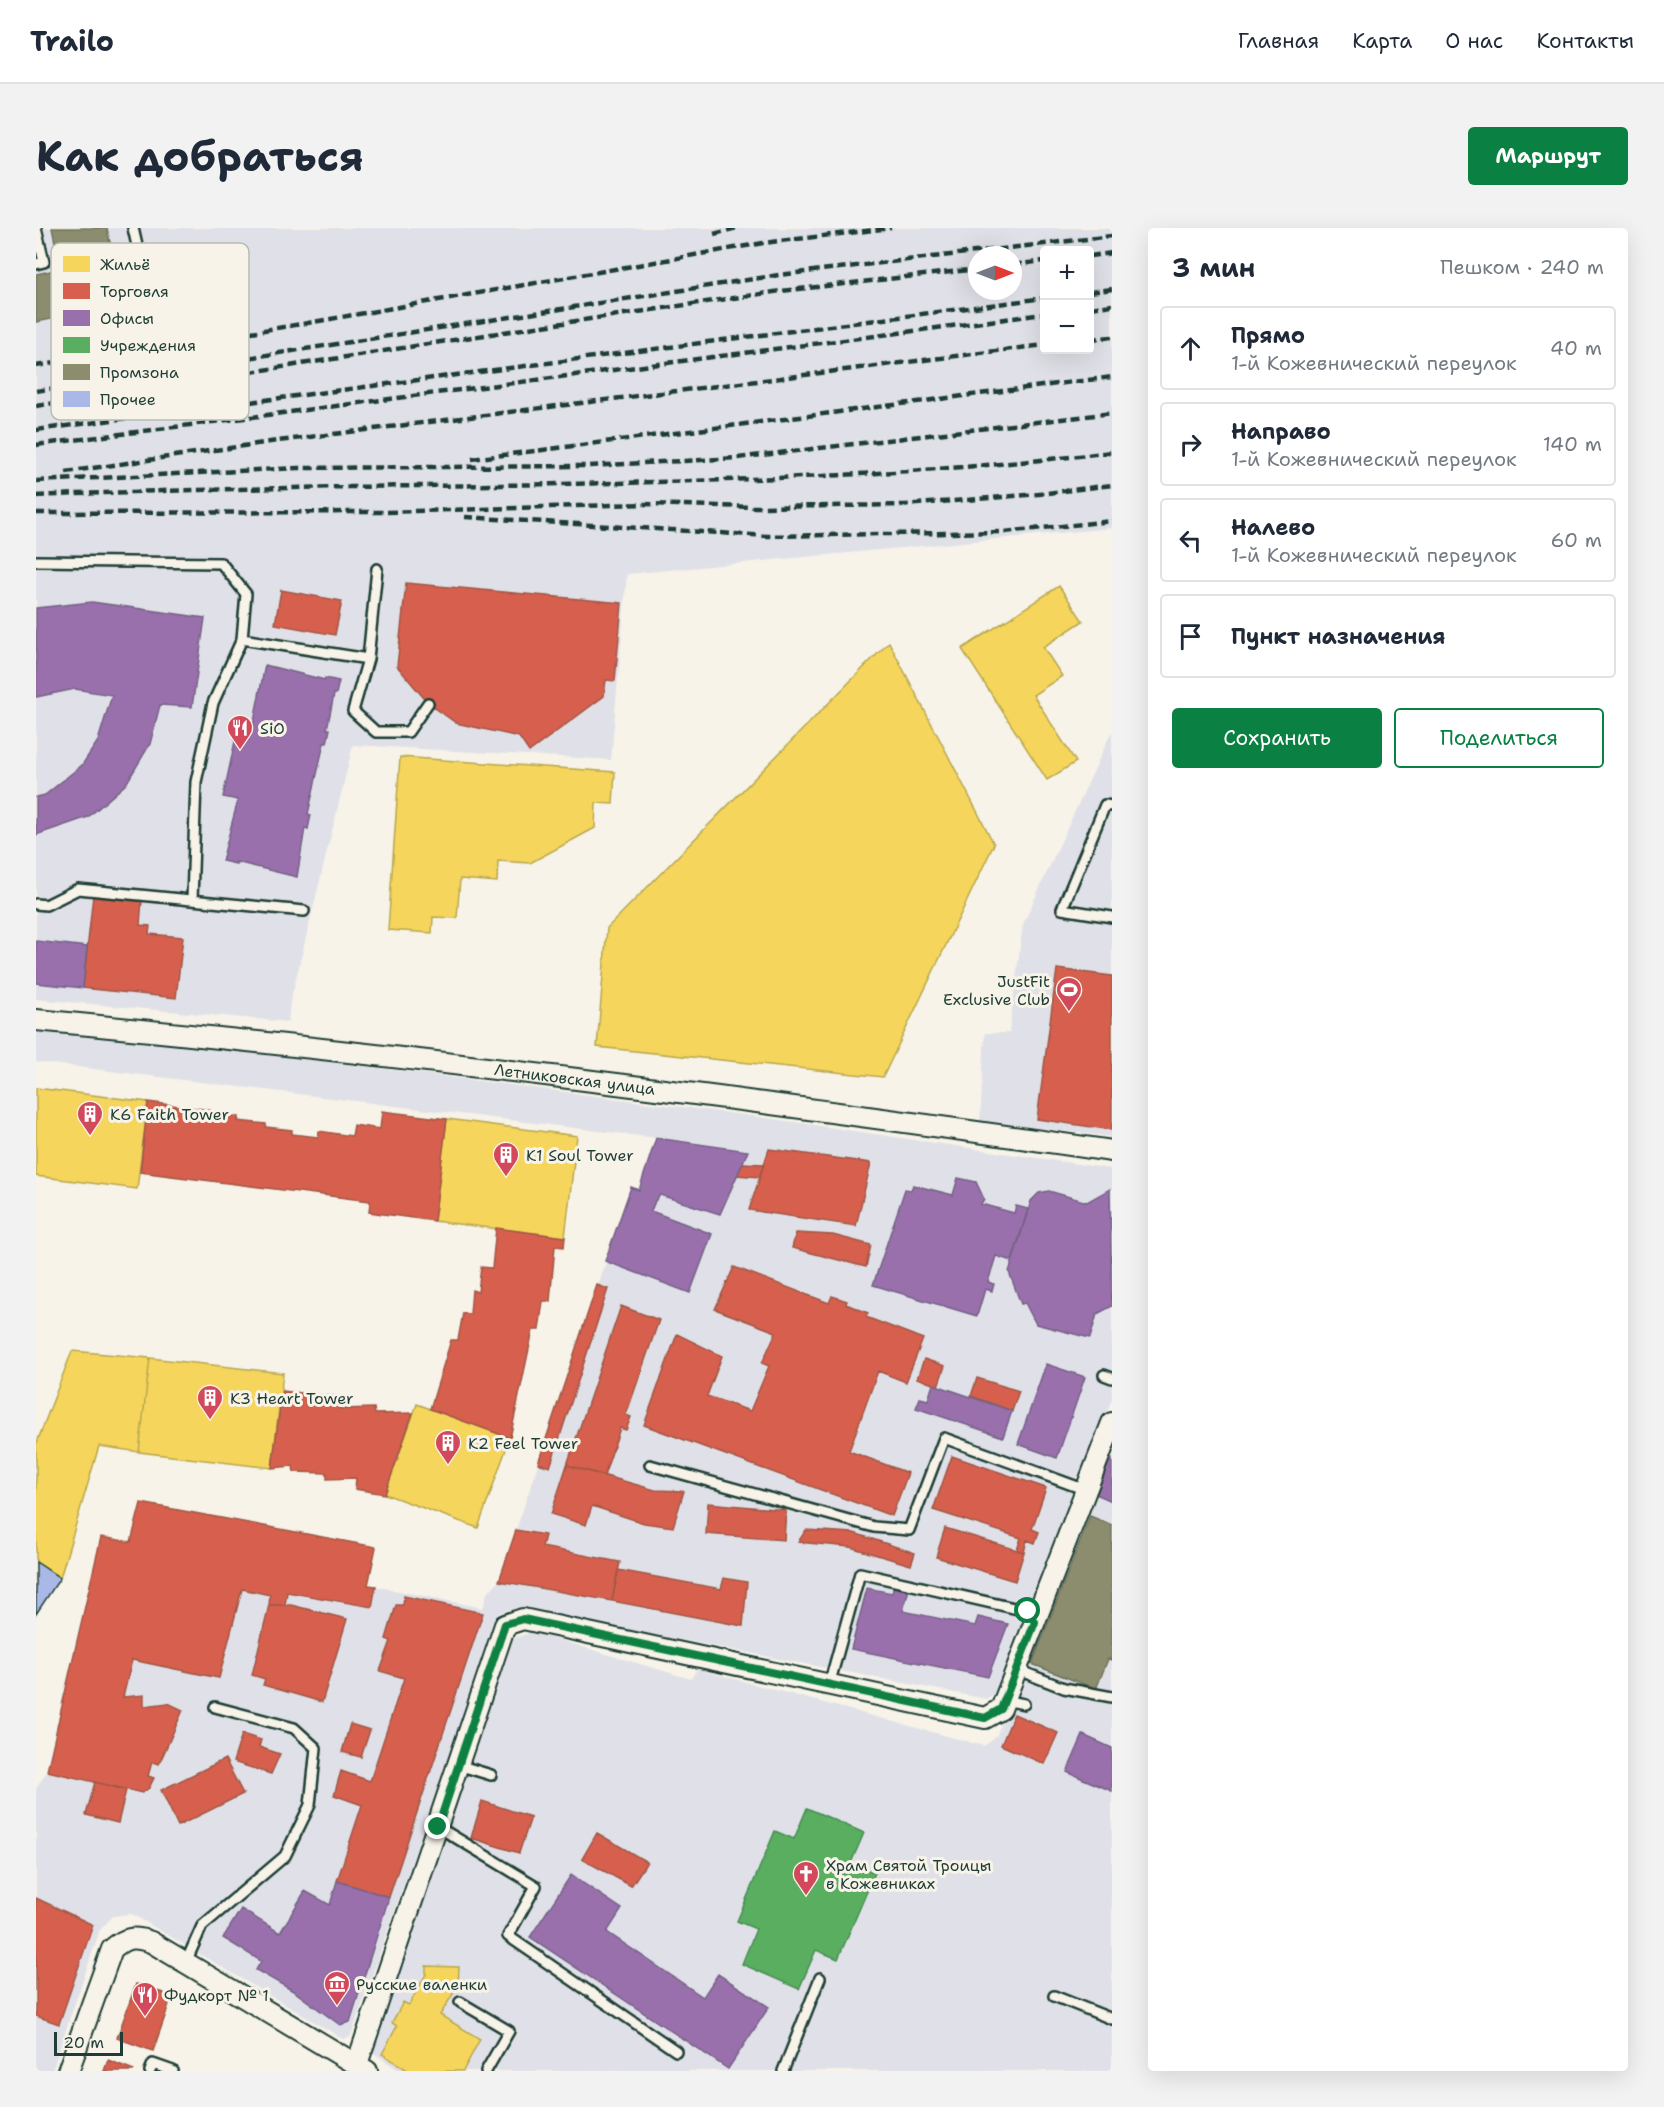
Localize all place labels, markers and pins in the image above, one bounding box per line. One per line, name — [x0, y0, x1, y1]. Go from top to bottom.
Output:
restaurant icon: SiO — [225, 713, 255, 751]
place label: SiO — [260, 718, 285, 739]
place label: JustFit Exclusive Club — [943, 971, 1050, 1010]
sports icon: JustFit Exclusive Club — [1054, 975, 1084, 1013]
building icon: К6 Faith Tower — [75, 1099, 105, 1137]
place label: К6 Faith Tower — [110, 1104, 229, 1125]
building icon: К1 Soul Tower — [491, 1140, 521, 1178]
place label: К1 Soul Tower — [526, 1145, 634, 1166]
building icon: К3 Heart Tower — [195, 1383, 225, 1421]
place label: К3 Heart Tower — [230, 1388, 354, 1409]
building icon: К2 Feel Tower — [433, 1428, 463, 1466]
place label: К2 Feel Tower — [468, 1433, 578, 1454]
place label: Храм Святой Троицы в Кожевниках — [826, 1855, 991, 1894]
church icon: Храм Святой Троицы в Кожевниках — [791, 1859, 821, 1897]
museum icon: Русские валенки — [322, 1969, 352, 2007]
place label: Русские валенки — [356, 1974, 487, 1995]
restaurant icon: Фудкорт № 1 — [130, 1980, 160, 2018]
place label: Фудкорт № 1 — [164, 1985, 269, 2006]

